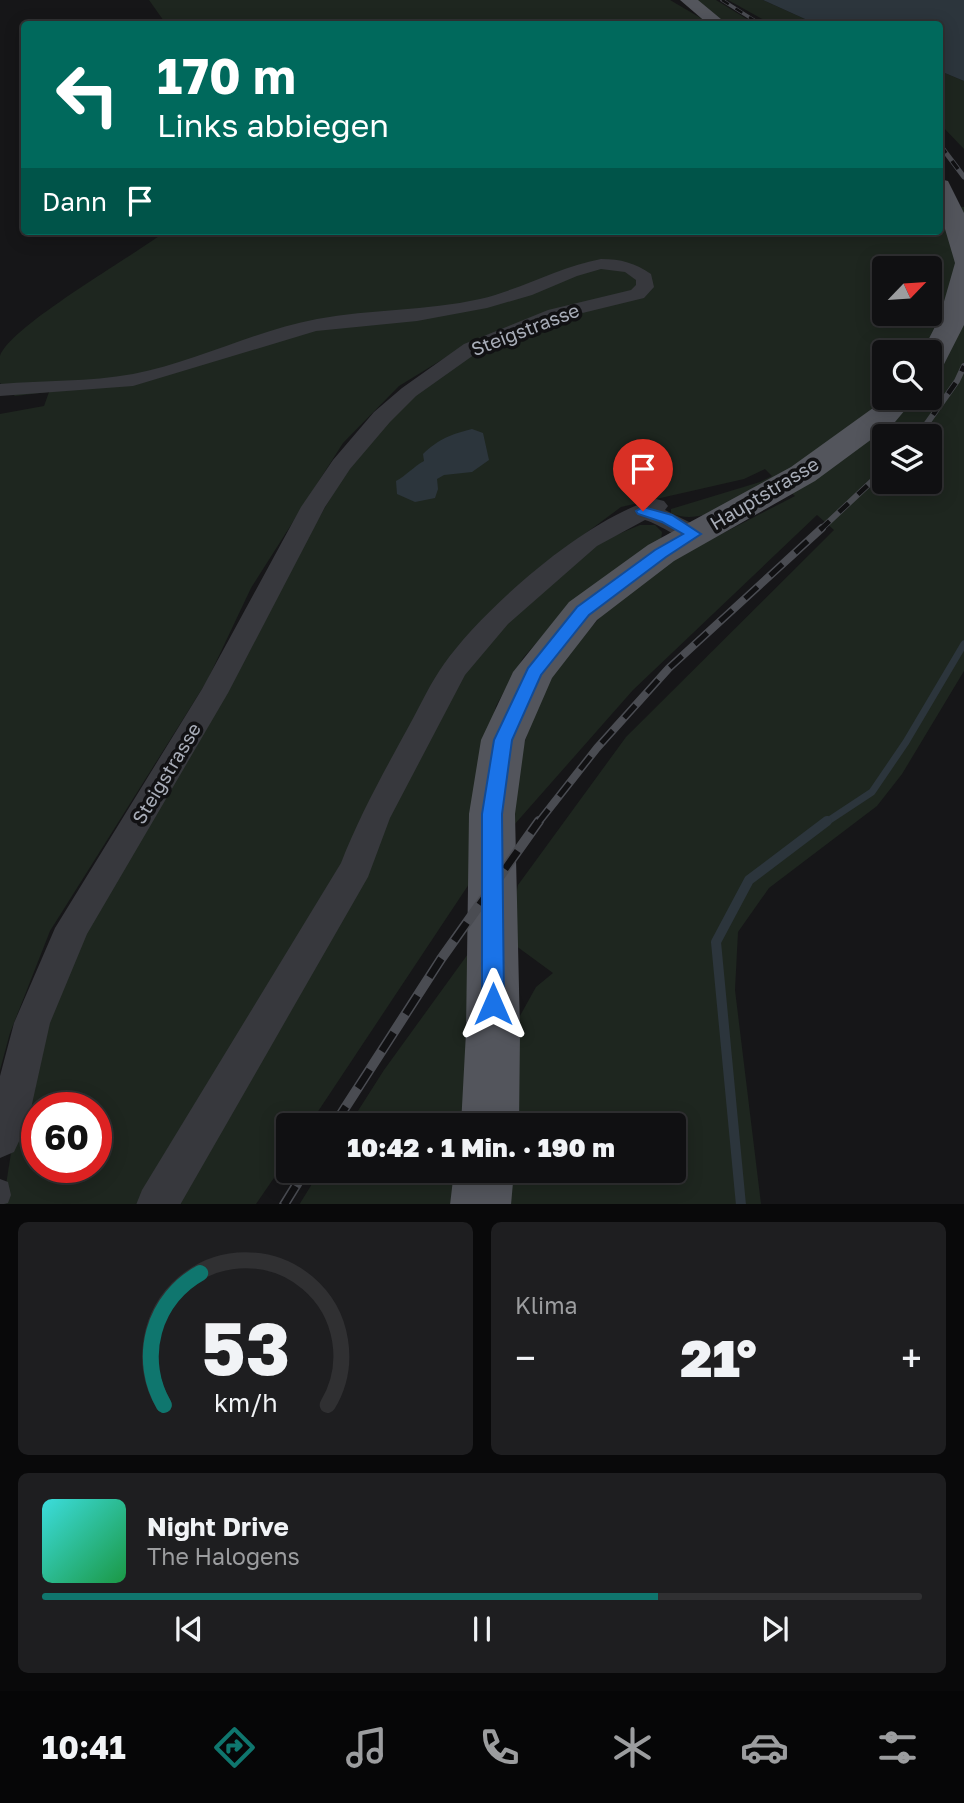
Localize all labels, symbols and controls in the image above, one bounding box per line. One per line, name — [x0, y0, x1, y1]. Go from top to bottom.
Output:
text: 170 m — [157, 46, 296, 105]
icon: left — [42, 49, 133, 140]
text: Links abbiegen — [157, 106, 389, 144]
icon: arrive — [121, 182, 159, 220]
text: Dann — [42, 186, 107, 217]
north arrow — [872, 256, 942, 326]
map controls — [872, 256, 942, 494]
street label: Steigstrasse — [468, 298, 582, 360]
button: search — [872, 340, 942, 410]
button: layers — [872, 424, 942, 494]
pin — [613, 439, 673, 511]
icon: arrive — [624, 450, 662, 488]
street label: Hauptstrasse — [705, 452, 823, 534]
street label: Steigstrasse — [127, 718, 205, 828]
position arrow — [456, 967, 530, 1041]
speed limit sign: 60 — [21, 1092, 112, 1183]
text: 10:42 · 1 Min. · 190 m — [347, 1132, 615, 1163]
text: Klima — [515, 1291, 578, 1319]
text: 53 — [201, 1304, 290, 1391]
text: 21° — [680, 1326, 757, 1388]
text: − — [515, 1335, 536, 1380]
text: + — [901, 1335, 922, 1380]
text: km/h — [214, 1386, 277, 1417]
text: Night Drive — [147, 1511, 289, 1542]
text: The Halogens — [147, 1542, 300, 1570]
icon: previous — [170, 1610, 208, 1648]
icon: pause — [463, 1610, 501, 1648]
icon: next — [756, 1610, 794, 1648]
icon: directions — [210, 1723, 259, 1772]
icon: music — [342, 1723, 391, 1772]
icon: phone — [475, 1723, 524, 1772]
icon: climate — [608, 1723, 657, 1772]
icon: car — [740, 1723, 789, 1772]
icon: filters — [873, 1723, 922, 1772]
text: 10:41 — [42, 1728, 126, 1766]

